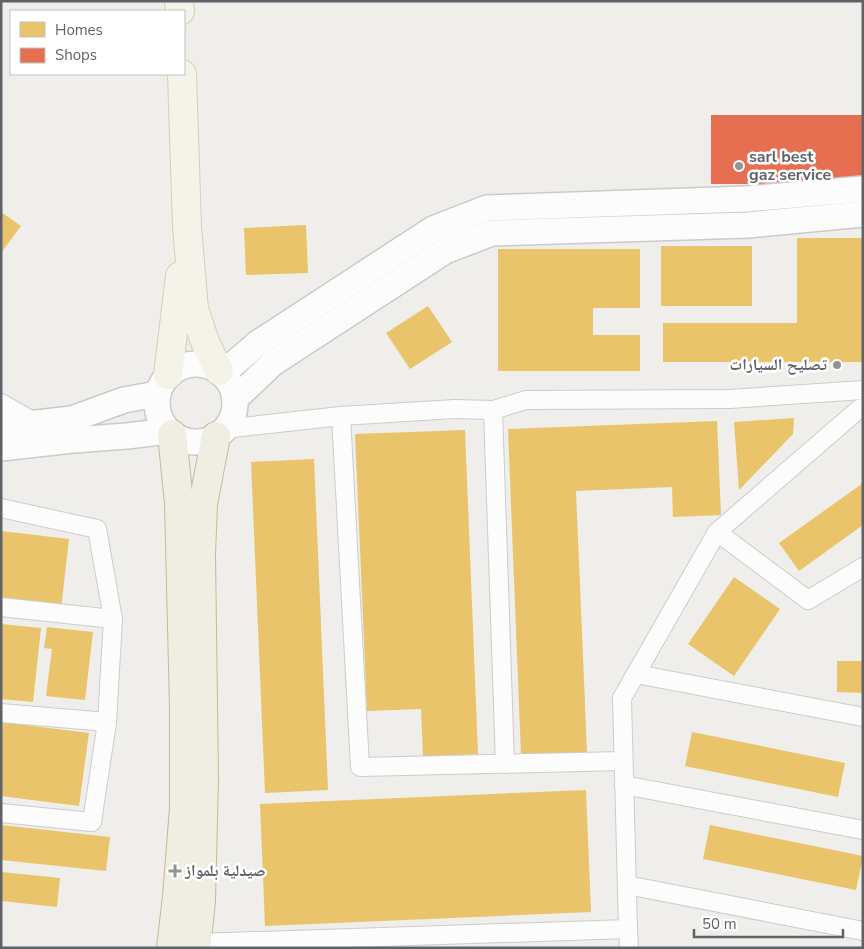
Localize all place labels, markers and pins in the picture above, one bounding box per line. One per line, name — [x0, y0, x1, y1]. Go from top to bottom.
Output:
place label: sarl best gaz service — [749, 146, 831, 186]
marker: sarl best gaz service — [733, 160, 745, 172]
place label: تصليح السيارات — [729, 354, 828, 376]
marker: تصليح السيارات — [831, 359, 843, 371]
place label: صيدلية بلمواز — [184, 860, 266, 882]
marker: صيدلية بلمواز — [169, 865, 181, 877]

